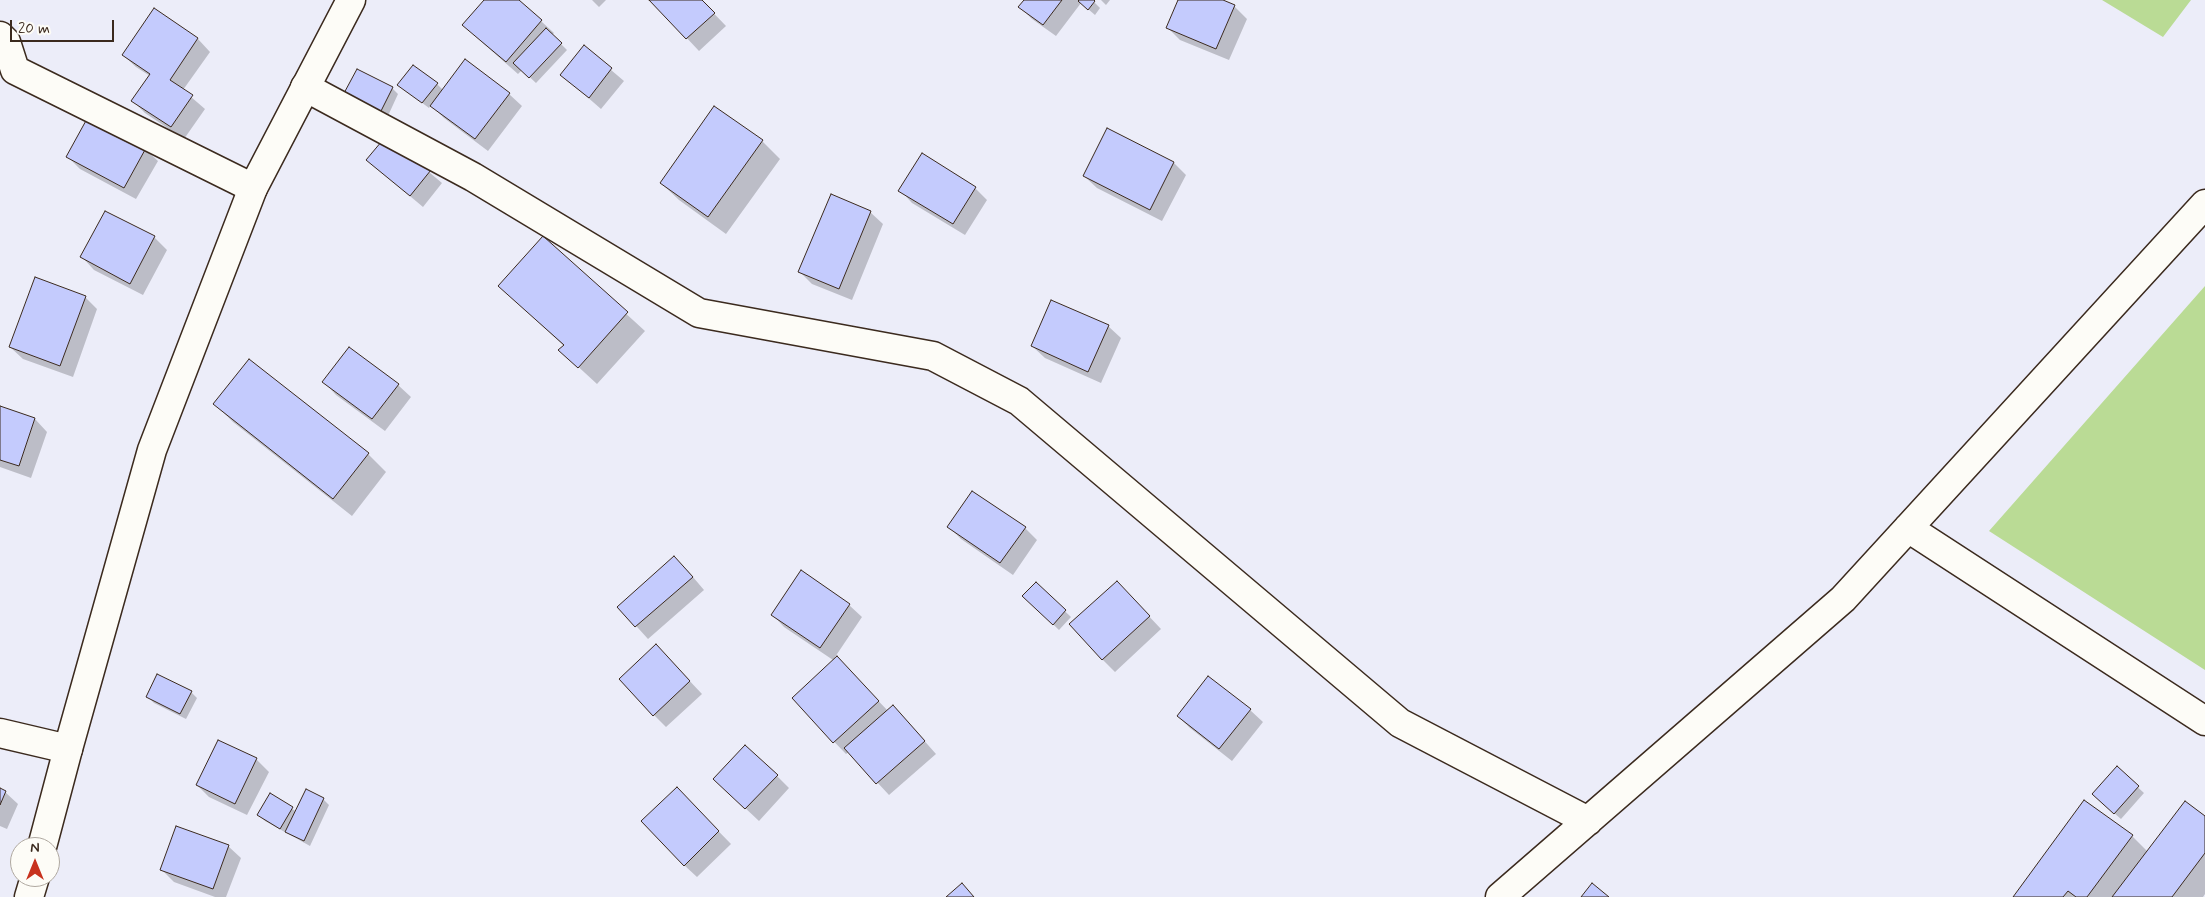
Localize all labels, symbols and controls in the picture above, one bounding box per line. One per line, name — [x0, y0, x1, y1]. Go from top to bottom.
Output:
scale bar — [12, 10, 116, 42]
text: 20 m — [18, 19, 50, 39]
north arrow — [10, 837, 60, 887]
text: N — [30, 839, 40, 857]

